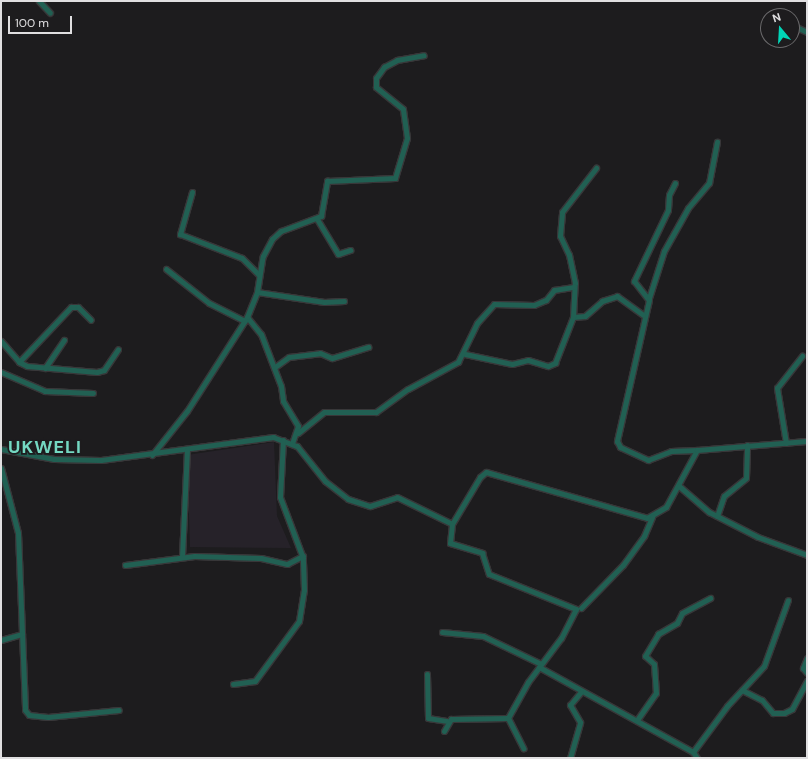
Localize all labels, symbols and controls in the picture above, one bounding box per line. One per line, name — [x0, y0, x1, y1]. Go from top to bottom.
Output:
scale bar — [10, 8, 74, 34]
north arrow — [760, 8, 800, 48]
text: N — [771, 10, 783, 25]
text: 100 m — [15, 15, 49, 31]
district label: UKWELI — [8, 436, 82, 458]

